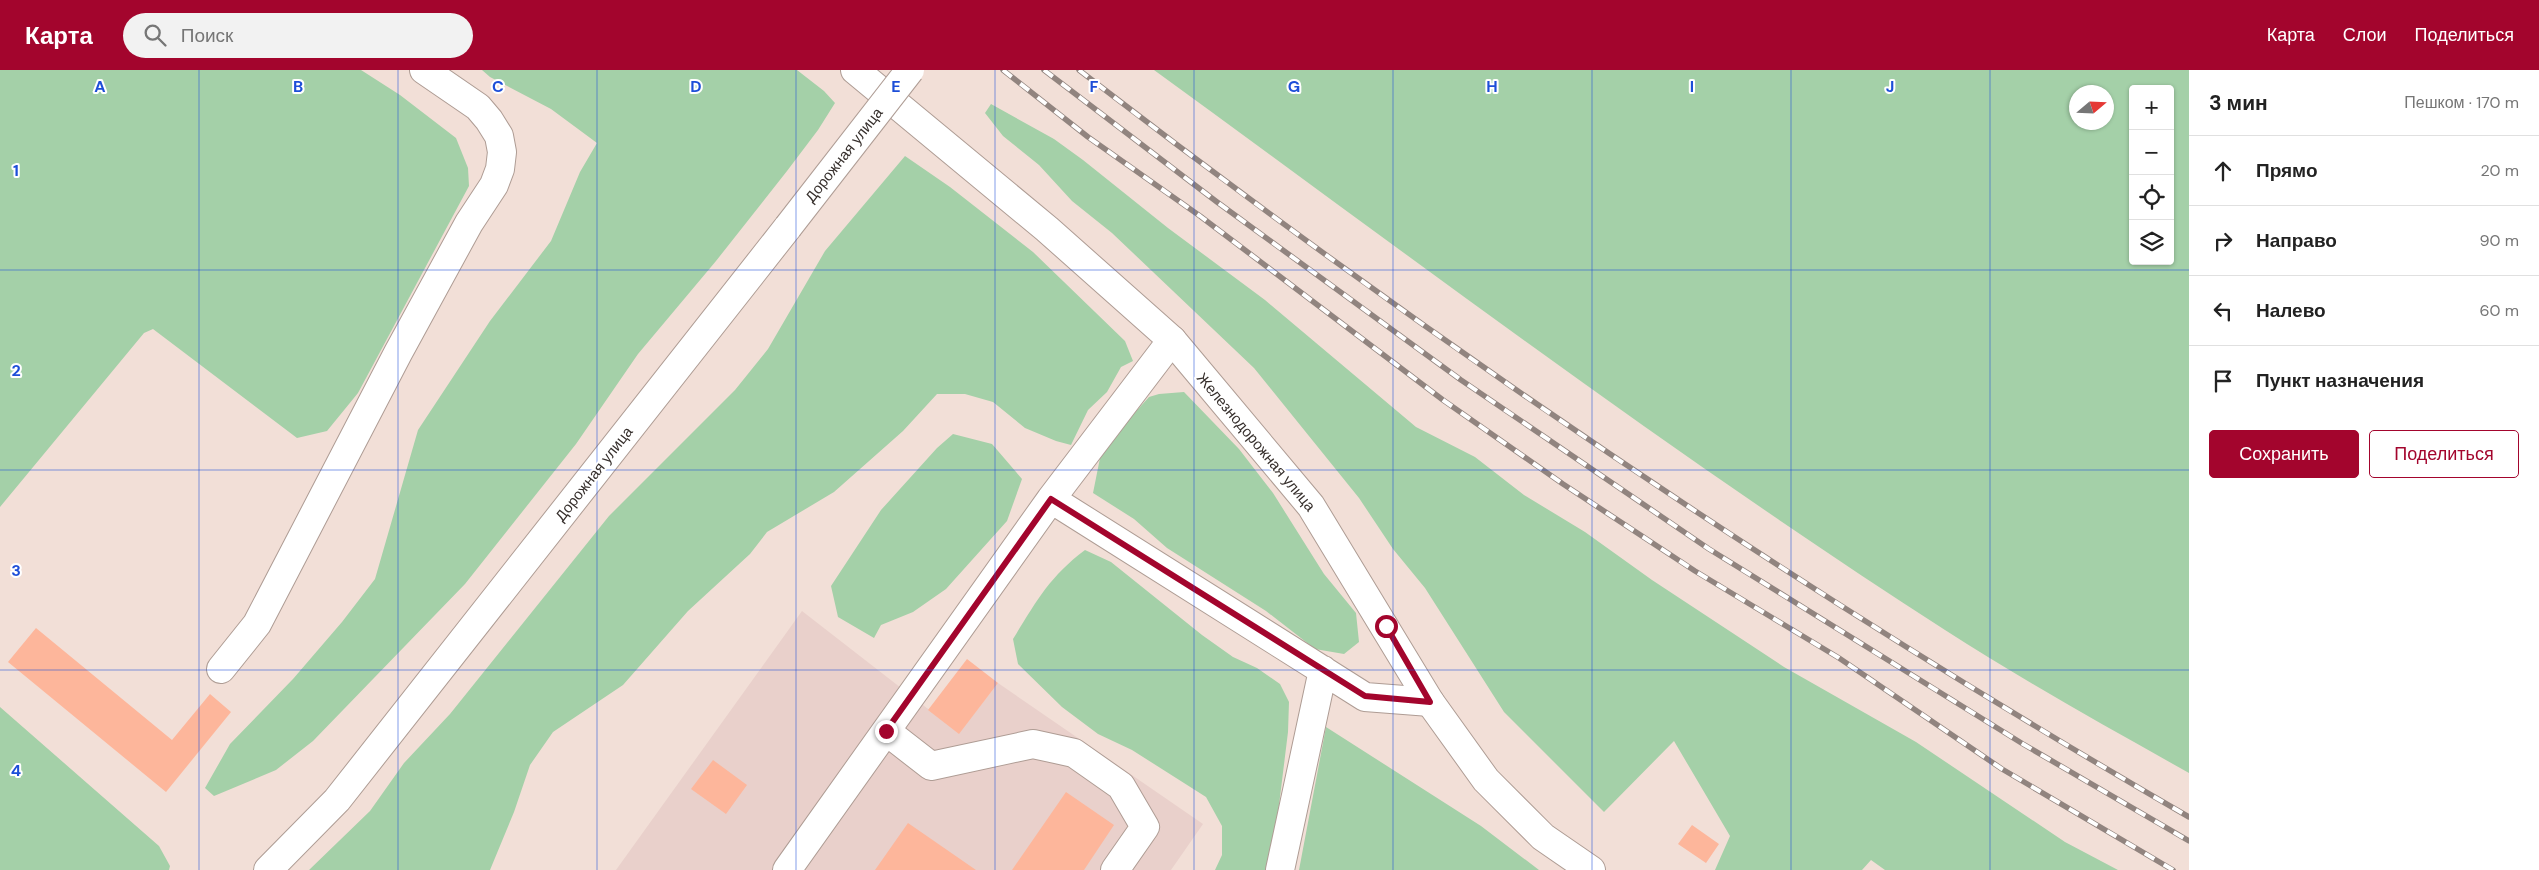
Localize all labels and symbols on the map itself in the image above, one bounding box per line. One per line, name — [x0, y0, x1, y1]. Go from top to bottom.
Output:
text: A — [94, 76, 106, 97]
text: B — [293, 76, 303, 97]
text: C — [492, 76, 504, 97]
text: D — [690, 76, 702, 97]
text: E — [891, 76, 901, 97]
text: F — [1090, 76, 1099, 97]
text: G — [1288, 76, 1300, 97]
text: H — [1486, 76, 1498, 97]
text: I — [1690, 76, 1694, 97]
text: J — [1886, 76, 1894, 97]
north arrow — [2069, 85, 2114, 130]
street label: Дорожная улица — [801, 103, 888, 207]
text: 1 — [13, 160, 19, 181]
text: 2 — [11, 360, 21, 381]
street label: Железнодорожная улица — [1192, 369, 1320, 516]
street label: Дорожная улица — [551, 422, 638, 526]
text: 3 — [11, 560, 21, 581]
route start — [1375, 615, 1398, 638]
route end — [875, 720, 898, 743]
text: 4 — [11, 760, 21, 781]

